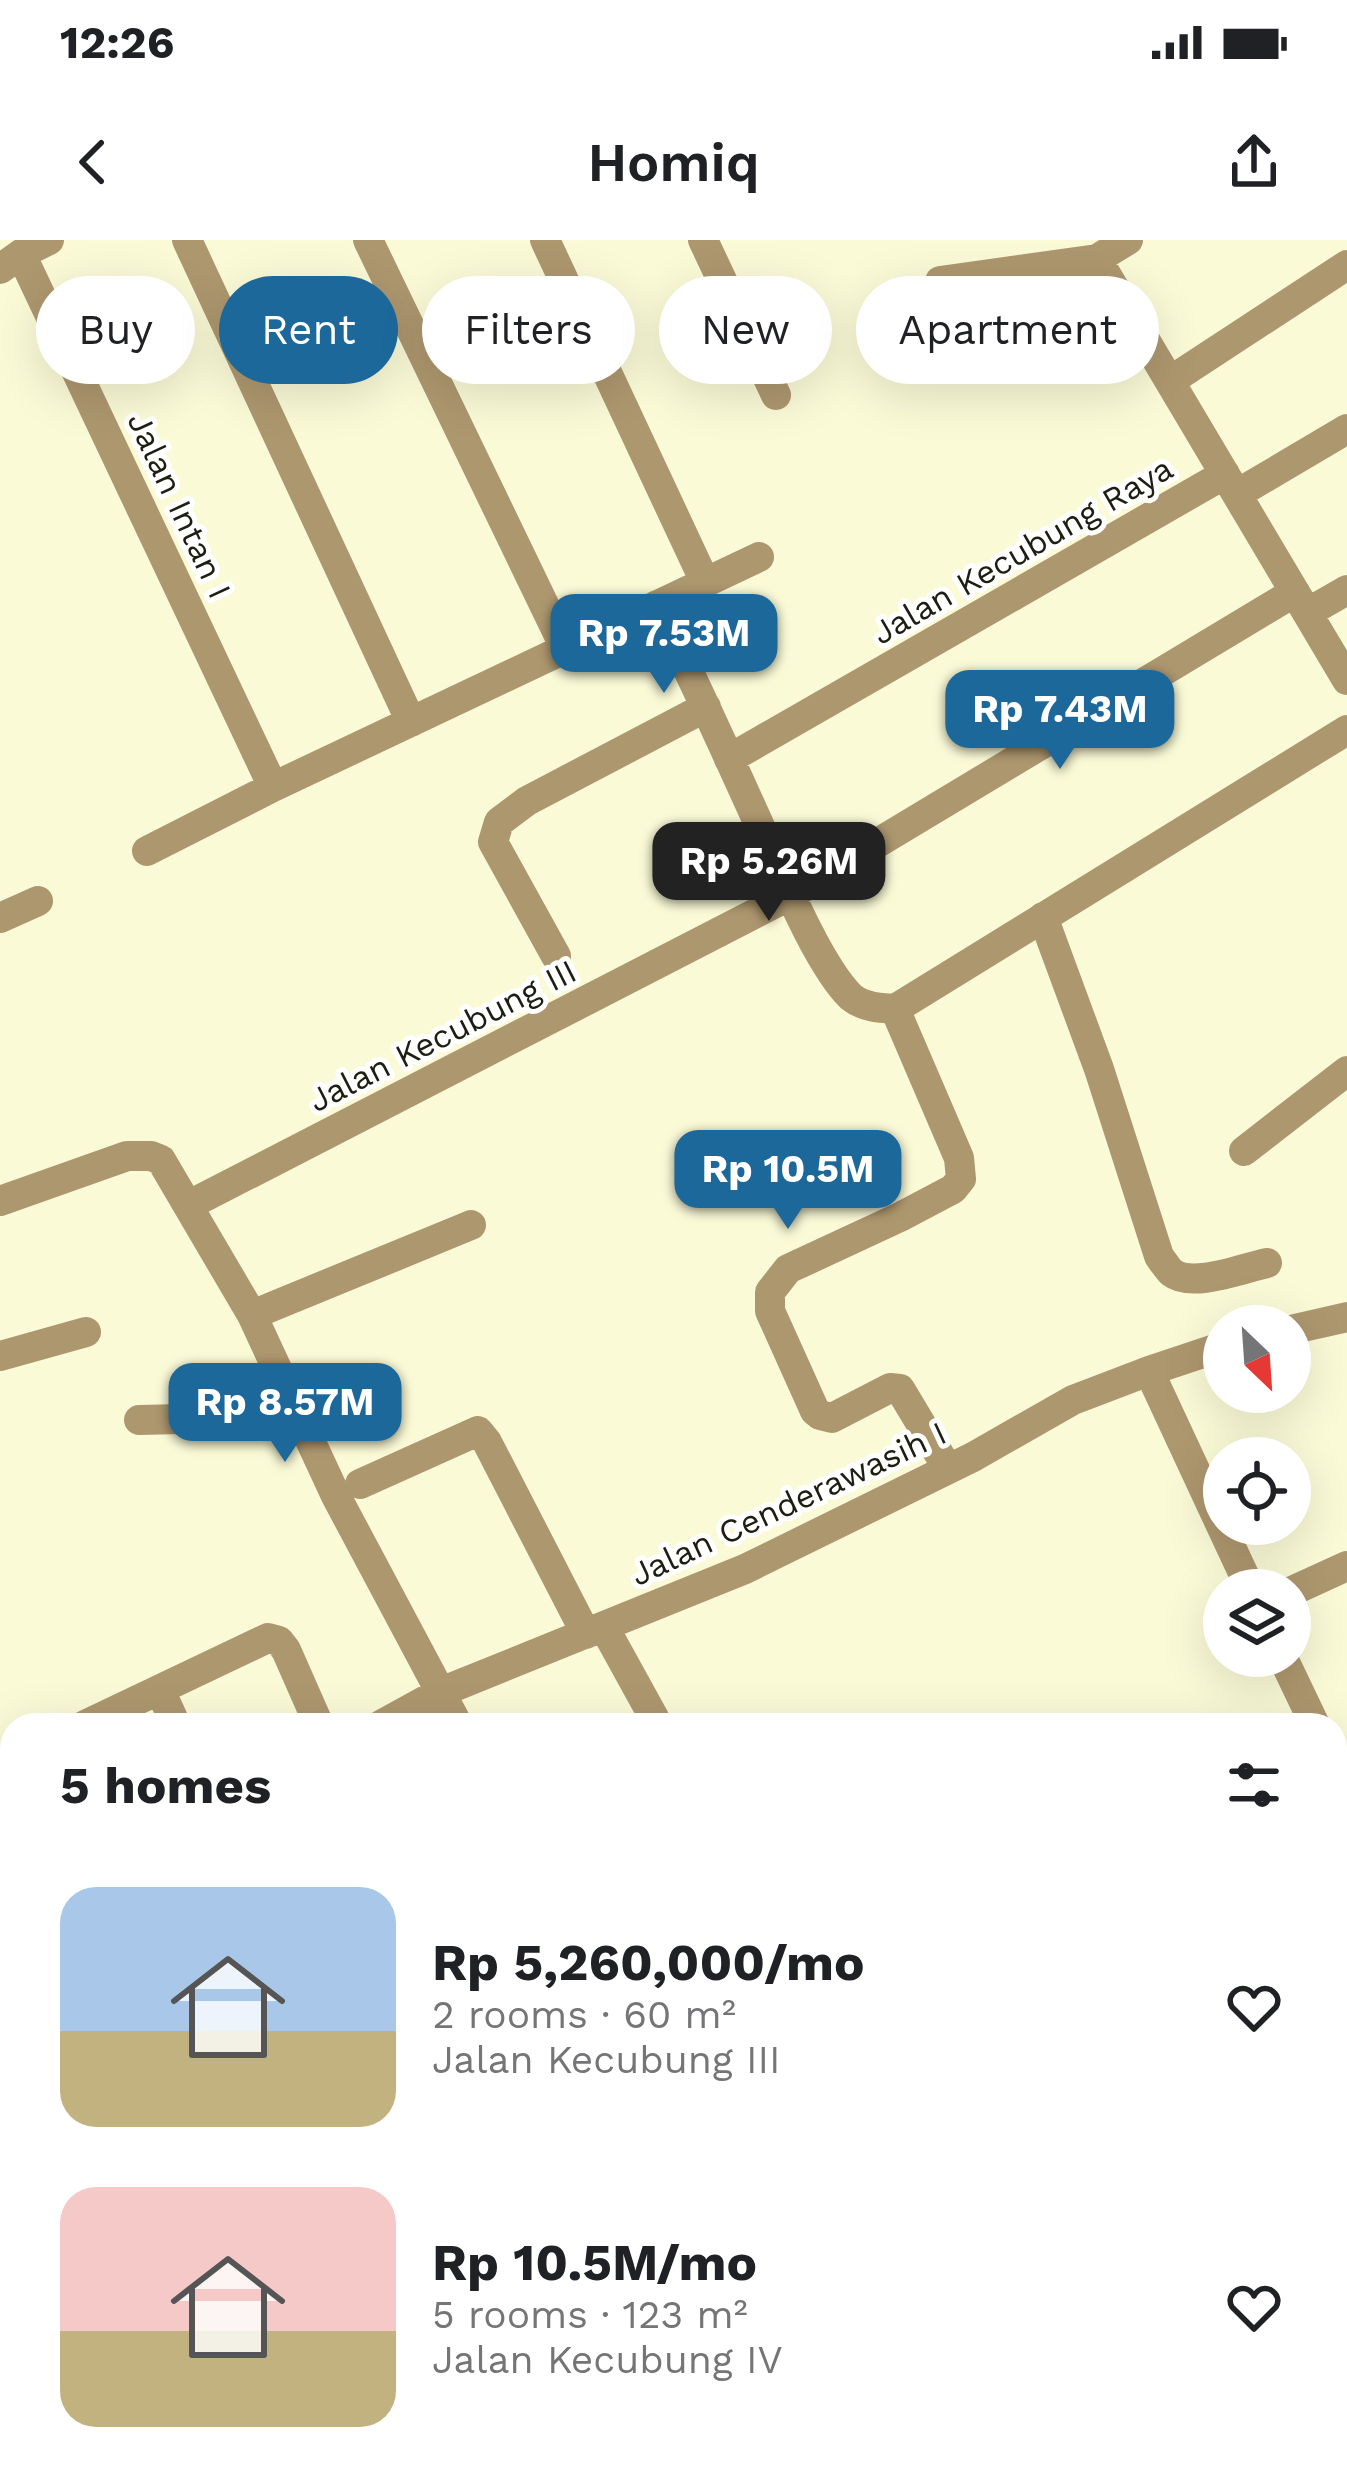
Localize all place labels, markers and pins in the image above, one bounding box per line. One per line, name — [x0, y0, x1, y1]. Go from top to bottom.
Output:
pin: Rp 7.53M — [540, 594, 788, 696]
pin: Rp 7.43M — [936, 670, 1184, 772]
pin: Rp 5.26M — [645, 822, 893, 924]
pin: Rp 10.5M — [664, 1130, 912, 1232]
pin: Rp 8.57M — [161, 1363, 409, 1465]

